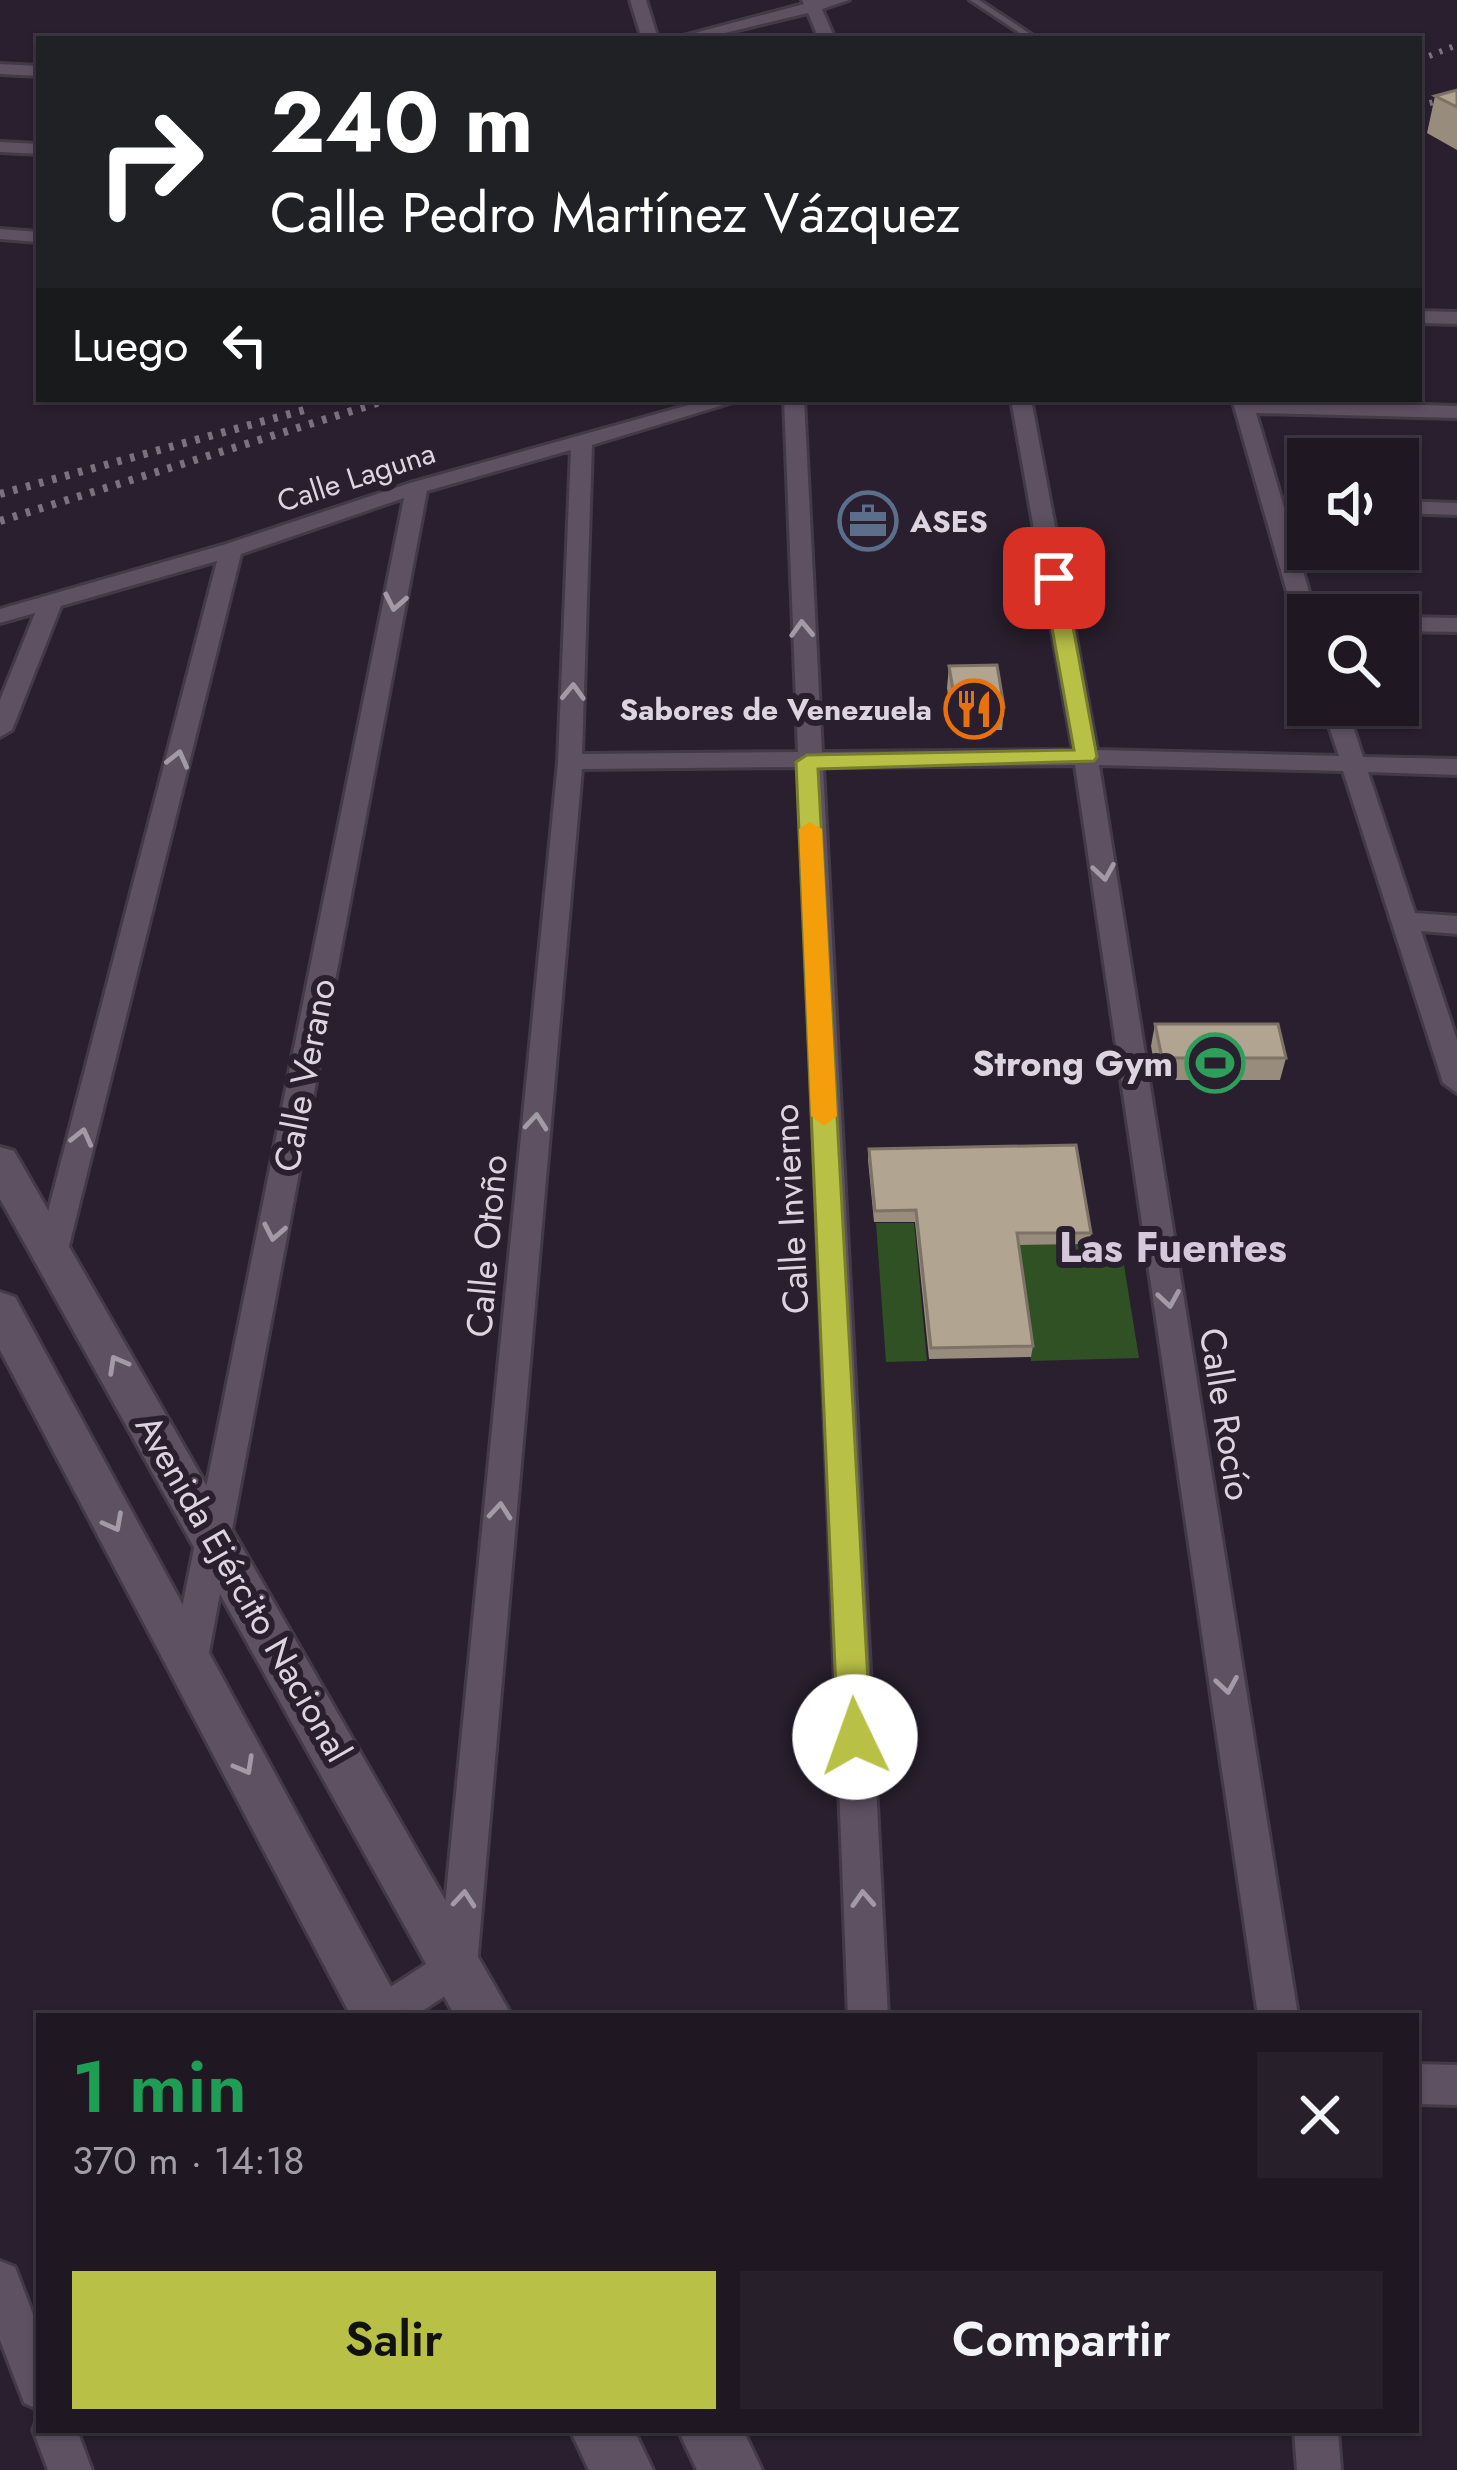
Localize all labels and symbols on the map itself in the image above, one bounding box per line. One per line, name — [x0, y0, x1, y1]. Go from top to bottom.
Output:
street label: Calle Laguna — [271, 431, 441, 523]
office icon: ASES — [837, 490, 899, 552]
place label: ASES — [909, 500, 988, 543]
pin — [1003, 527, 1105, 629]
one-way arrow — [383, 591, 409, 611]
one-way arrow — [789, 619, 815, 638]
restaurant icon: Sabores de Venezuela — [943, 678, 1005, 740]
one-way arrow — [559, 682, 585, 701]
place label: Sabores de Venezuela — [620, 688, 932, 731]
one-way arrow — [164, 749, 189, 769]
one-way arrow — [1090, 863, 1116, 882]
street label: Calle Verano — [260, 974, 348, 1176]
sports icon: Strong Gym — [1184, 1032, 1246, 1094]
place label: Strong Gym — [972, 1037, 1173, 1089]
street label: Calle Invierno — [759, 1103, 821, 1315]
one-way arrow — [523, 1112, 549, 1131]
one-way arrow — [68, 1127, 93, 1147]
street label: Calle Otoño — [452, 1152, 520, 1340]
district label: Las Fuentes — [1059, 1217, 1287, 1278]
one-way arrow — [262, 1222, 288, 1242]
one-way arrow — [1155, 1289, 1180, 1309]
street label: Calle Rocío — [1187, 1324, 1265, 1504]
one-way arrow — [108, 1355, 131, 1377]
street label: Avenida Ejército Nacional — [123, 1405, 365, 1771]
one-way arrow — [487, 1501, 512, 1520]
one-way arrow — [100, 1511, 123, 1532]
position arrow — [792, 1674, 918, 1800]
one-way arrow — [1213, 1675, 1239, 1695]
one-way arrow — [231, 1753, 254, 1774]
one-way arrow — [451, 1889, 476, 1908]
one-way arrow — [850, 1889, 876, 1908]

